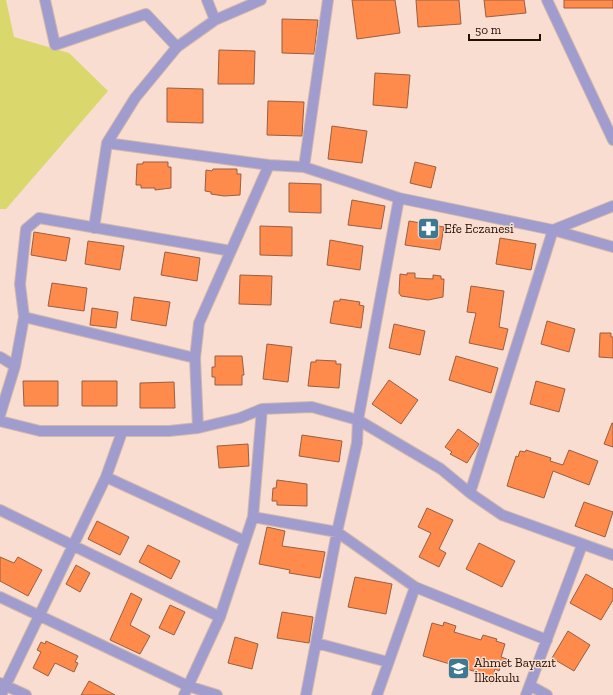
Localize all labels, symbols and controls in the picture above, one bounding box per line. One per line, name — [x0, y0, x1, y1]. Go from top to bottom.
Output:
scale bar — [469, 16, 540, 42]
text: 50 m — [475, 23, 502, 37]
pharmacy icon: Efe Eczanesi — [415, 215, 441, 241]
place label: Efe Eczanesi — [444, 221, 514, 236]
place label: Ahmet Bayazıt İlkokulu — [474, 655, 556, 685]
school or university icon: Ahmet Bayazıt İlkokulu — [445, 656, 471, 682]

